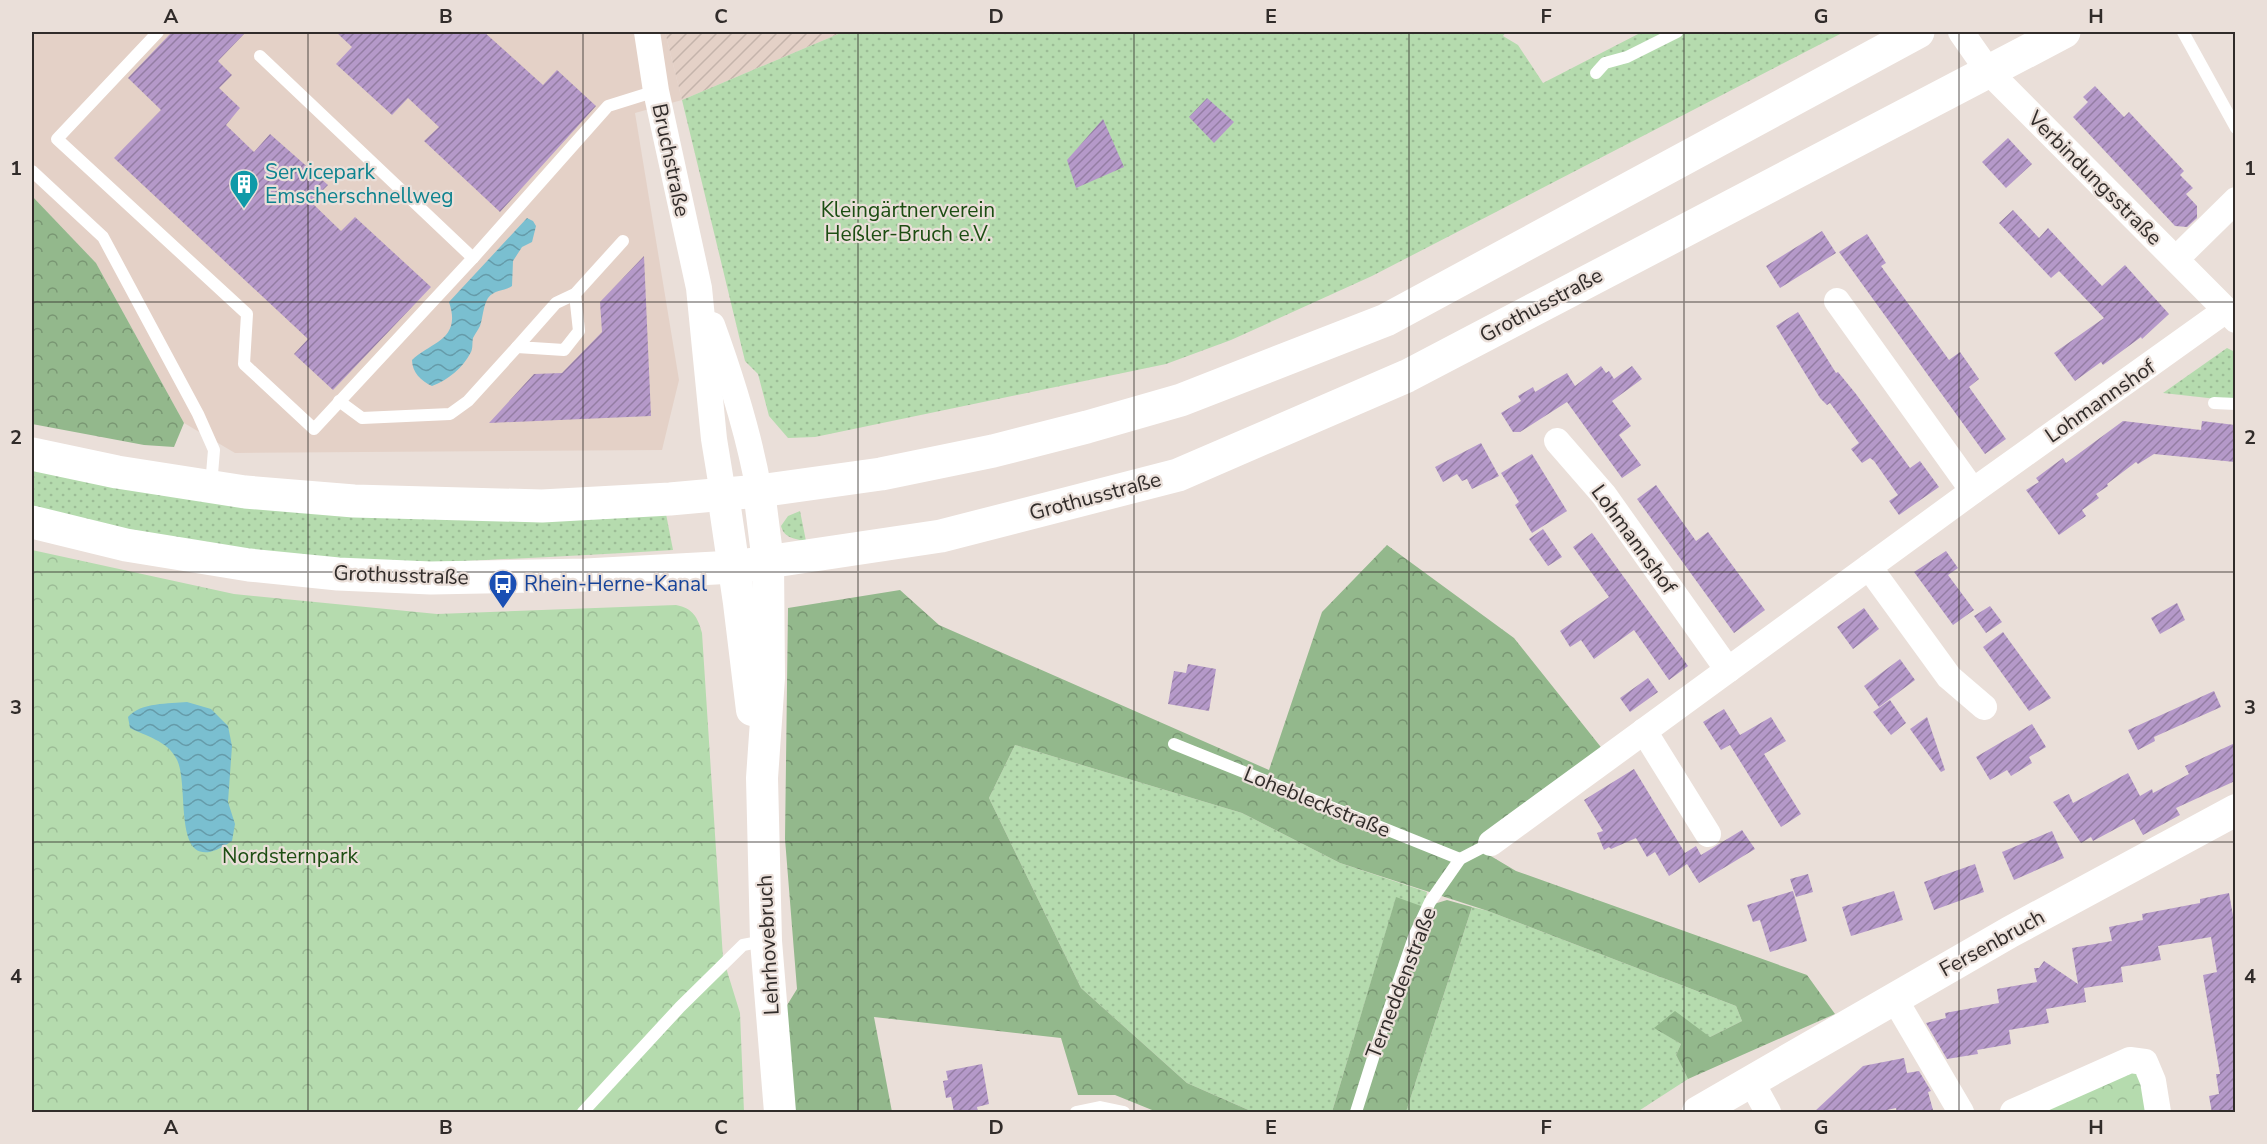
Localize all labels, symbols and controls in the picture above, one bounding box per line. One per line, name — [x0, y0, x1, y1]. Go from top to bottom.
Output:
text: A — [164, 3, 179, 30]
text: B — [439, 3, 453, 30]
text: C — [714, 3, 728, 30]
text: D — [988, 3, 1004, 30]
text: E — [1265, 3, 1277, 30]
text: F — [1540, 3, 1552, 30]
text: G — [1814, 3, 1828, 30]
text: H — [2088, 3, 2104, 30]
street label: Bruchstraße — [645, 101, 697, 219]
street label: Verbindungsstraße — [2021, 104, 2168, 251]
text: 1 — [10, 155, 22, 182]
text: 1 — [2244, 155, 2256, 182]
place label: Servicepark Emscherschnellweg — [265, 158, 454, 210]
building icon: Servicepark Emscherschnellweg — [228, 168, 260, 210]
park label: Kleingärtnerverein Heßler-Bruch e.V. — [821, 196, 995, 248]
street label: Grothusstraße — [1475, 261, 1607, 349]
street label: Lohmannshof — [2039, 352, 2161, 449]
text: 2 — [10, 424, 22, 451]
text: 2 — [2244, 424, 2256, 451]
street label: Grothusstraße — [1026, 465, 1164, 527]
street label: Lohmannshof — [1585, 479, 1684, 600]
street label: Grothusstraße — [333, 559, 469, 591]
bus stop icon: Rhein-Herne-Kanal — [487, 568, 519, 610]
place label: Rhein-Herne-Kanal — [524, 570, 708, 598]
text: 3 — [10, 694, 22, 721]
text: 3 — [2244, 694, 2256, 721]
street label: Lohebleckstraße — [1240, 760, 1394, 844]
park label: Nordsternpark — [222, 842, 359, 870]
street label: Lehrhovebruch — [750, 874, 786, 1016]
street label: Terneddenstraße — [1359, 903, 1443, 1063]
street label: Fersenbruch — [1934, 903, 2050, 983]
text: 4 — [10, 963, 22, 990]
text: 4 — [2244, 963, 2256, 990]
text: A — [164, 1114, 179, 1141]
text: B — [439, 1114, 453, 1141]
text: C — [714, 1114, 728, 1141]
text: D — [988, 1114, 1004, 1141]
text: E — [1265, 1114, 1277, 1141]
text: F — [1540, 1114, 1552, 1141]
text: G — [1814, 1114, 1828, 1141]
text: H — [2088, 1114, 2104, 1141]

